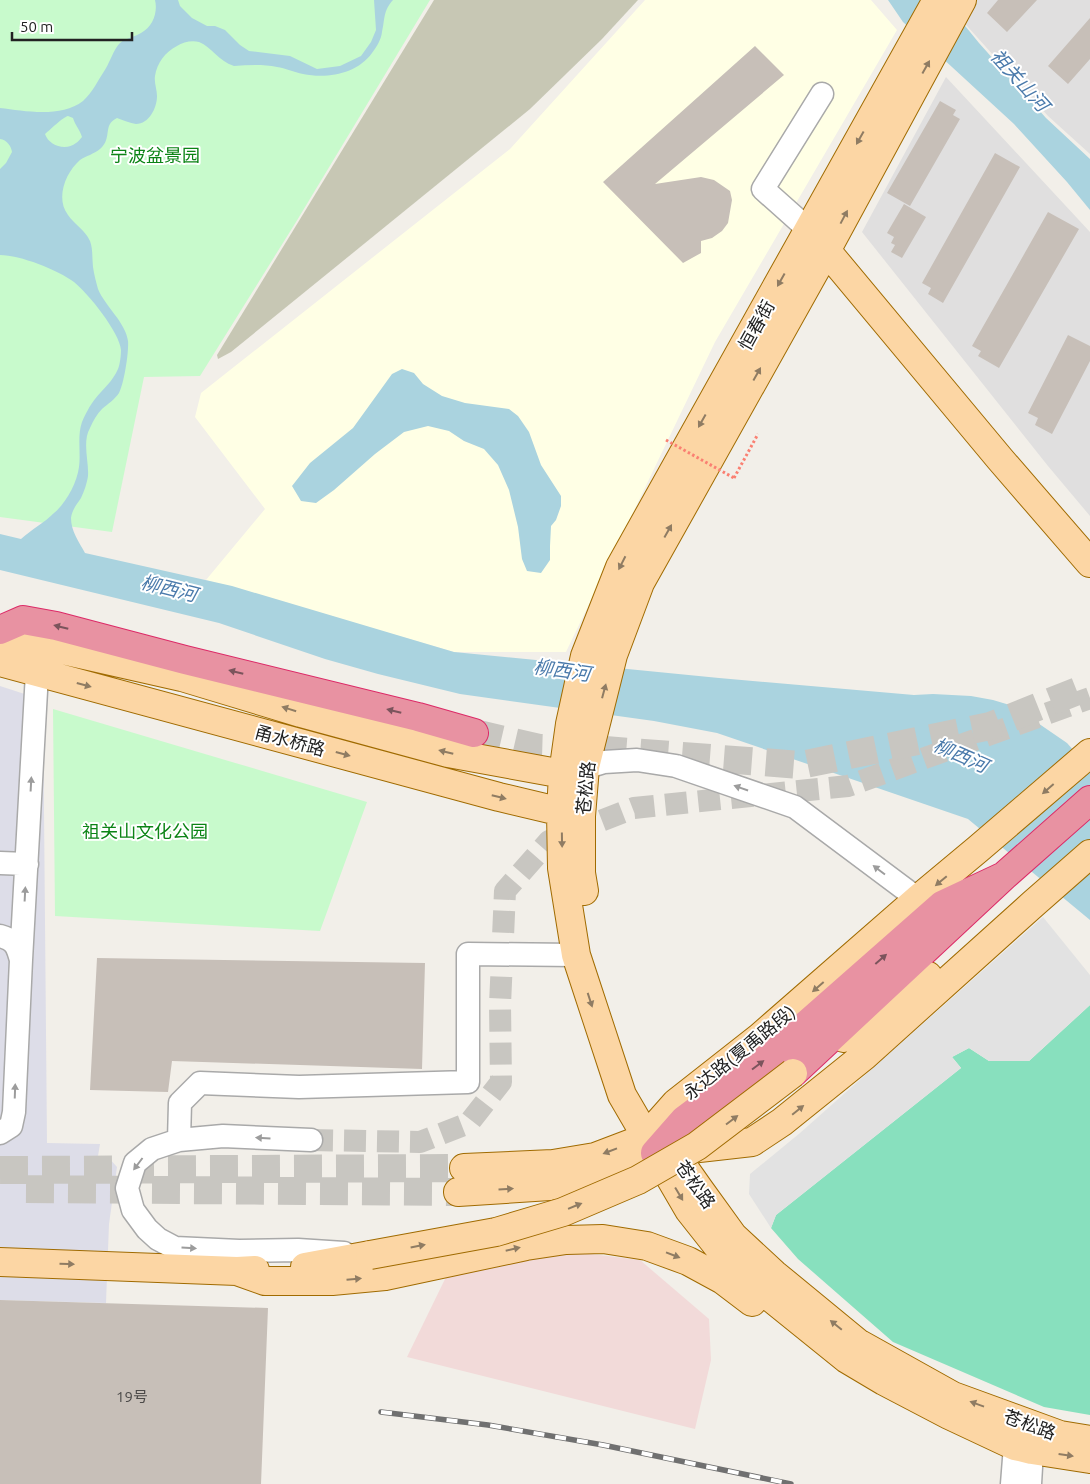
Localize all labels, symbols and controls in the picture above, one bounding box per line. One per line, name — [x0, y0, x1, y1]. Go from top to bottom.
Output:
scale bar — [12, 10, 132, 42]
text: 50 m — [20, 18, 53, 35]
water label: 祖关山河 — [986, 44, 1056, 119]
one-way arrow — [922, 59, 930, 74]
one-way arrow — [856, 130, 864, 145]
park label: 宁波盆景园 — [110, 145, 200, 165]
one-way arrow — [840, 210, 848, 224]
one-way arrow — [777, 272, 785, 287]
street label: 恒春街 — [734, 297, 778, 353]
one-way arrow — [752, 367, 761, 381]
one-way arrow — [697, 415, 706, 428]
one-way arrow — [664, 524, 673, 538]
one-way arrow — [618, 556, 627, 571]
water label: 柳西河 — [139, 570, 203, 607]
one-way arrow — [54, 623, 69, 631]
water label: 柳西河 — [532, 655, 596, 685]
one-way arrow — [228, 668, 243, 676]
one-way arrow — [77, 681, 92, 689]
one-way arrow — [600, 683, 608, 698]
one-way arrow — [282, 705, 297, 713]
one-way arrow — [386, 707, 401, 715]
street label: 甬水桥路 — [253, 721, 327, 759]
water label: 柳西河 — [930, 733, 995, 778]
one-way arrow — [439, 748, 454, 756]
one-way arrow — [335, 750, 350, 758]
street label: 苍松路 — [572, 760, 598, 816]
one-way arrow — [28, 775, 36, 791]
one-way arrow — [1041, 783, 1054, 794]
one-way arrow — [733, 784, 748, 791]
one-way arrow — [492, 793, 507, 801]
park label: 祖关山文化公园 — [82, 821, 208, 841]
one-way arrow — [558, 833, 566, 849]
one-way arrow — [872, 865, 886, 875]
one-way arrow — [934, 875, 947, 886]
one-way arrow — [21, 885, 29, 901]
one-way arrow — [874, 953, 887, 964]
one-way arrow — [812, 981, 824, 993]
one-way arrow — [587, 992, 595, 1007]
street label: 永达路(夏禹路段) — [679, 1001, 799, 1104]
one-way arrow — [751, 1059, 764, 1070]
one-way arrow — [11, 1083, 19, 1099]
one-way arrow — [791, 1104, 804, 1115]
one-way arrow — [725, 1115, 739, 1125]
one-way arrow — [254, 1133, 270, 1141]
one-way arrow — [602, 1147, 617, 1155]
street label: 苍松路 — [672, 1156, 720, 1212]
one-way arrow — [133, 1157, 143, 1170]
one-way arrow — [499, 1185, 515, 1193]
one-way arrow — [675, 1187, 684, 1200]
one-way arrow — [568, 1202, 583, 1210]
one-way arrow — [411, 1242, 427, 1250]
one-way arrow — [182, 1245, 198, 1253]
one-way arrow — [506, 1245, 521, 1253]
one-way arrow — [666, 1251, 681, 1259]
one-way arrow — [59, 1260, 75, 1268]
one-way arrow — [346, 1275, 362, 1283]
one-way arrow — [830, 1320, 843, 1331]
house number: 19号 — [116, 1388, 148, 1405]
one-way arrow — [969, 1400, 984, 1408]
street label: 苍松路 — [1001, 1405, 1059, 1443]
one-way arrow — [1058, 1452, 1074, 1460]

